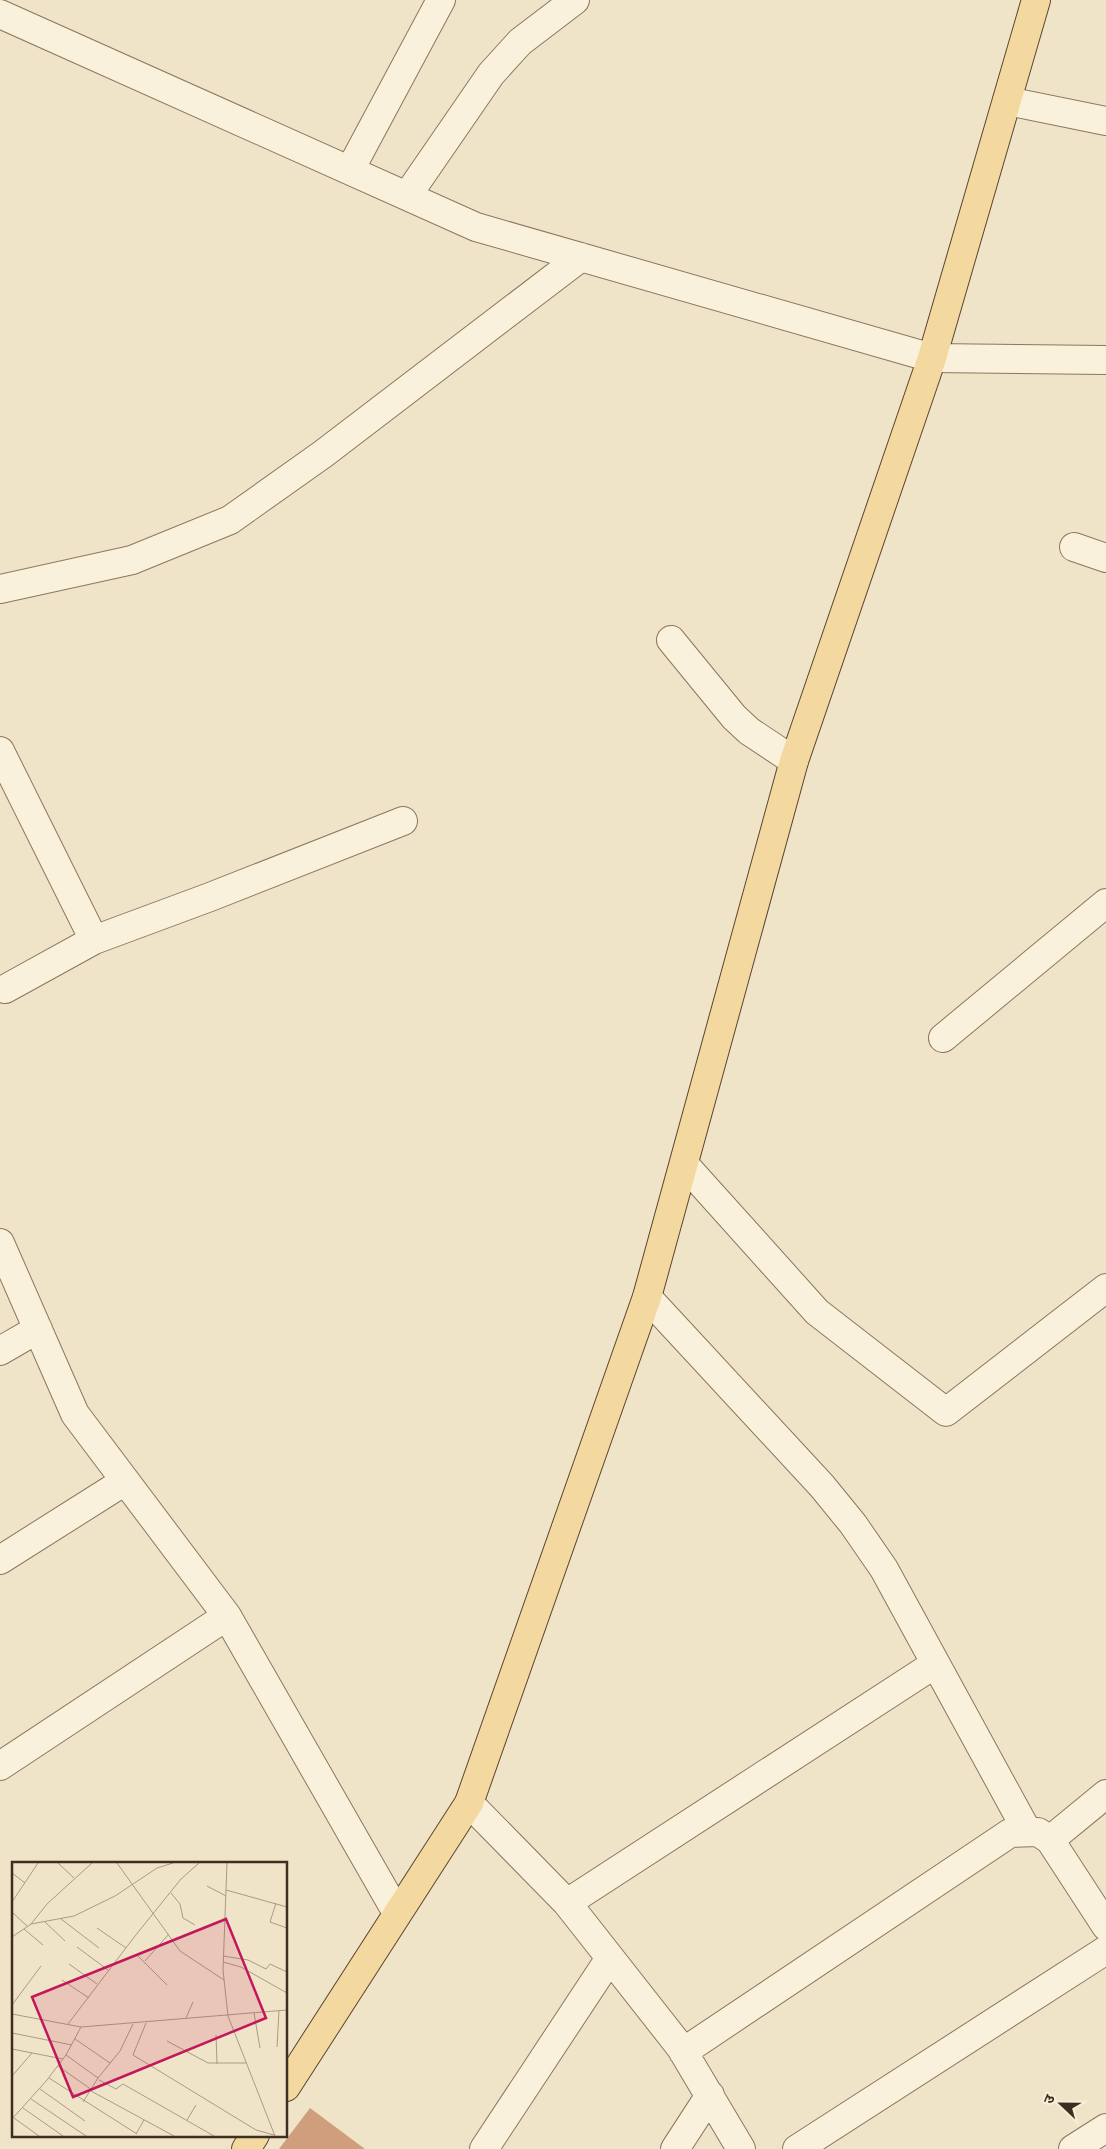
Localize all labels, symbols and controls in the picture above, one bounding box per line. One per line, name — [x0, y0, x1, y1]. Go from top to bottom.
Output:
inset map — [12, 1862, 288, 2136]
north arrow — [1036, 2079, 1086, 2129]
text: उ — [1040, 2092, 1059, 2106]

